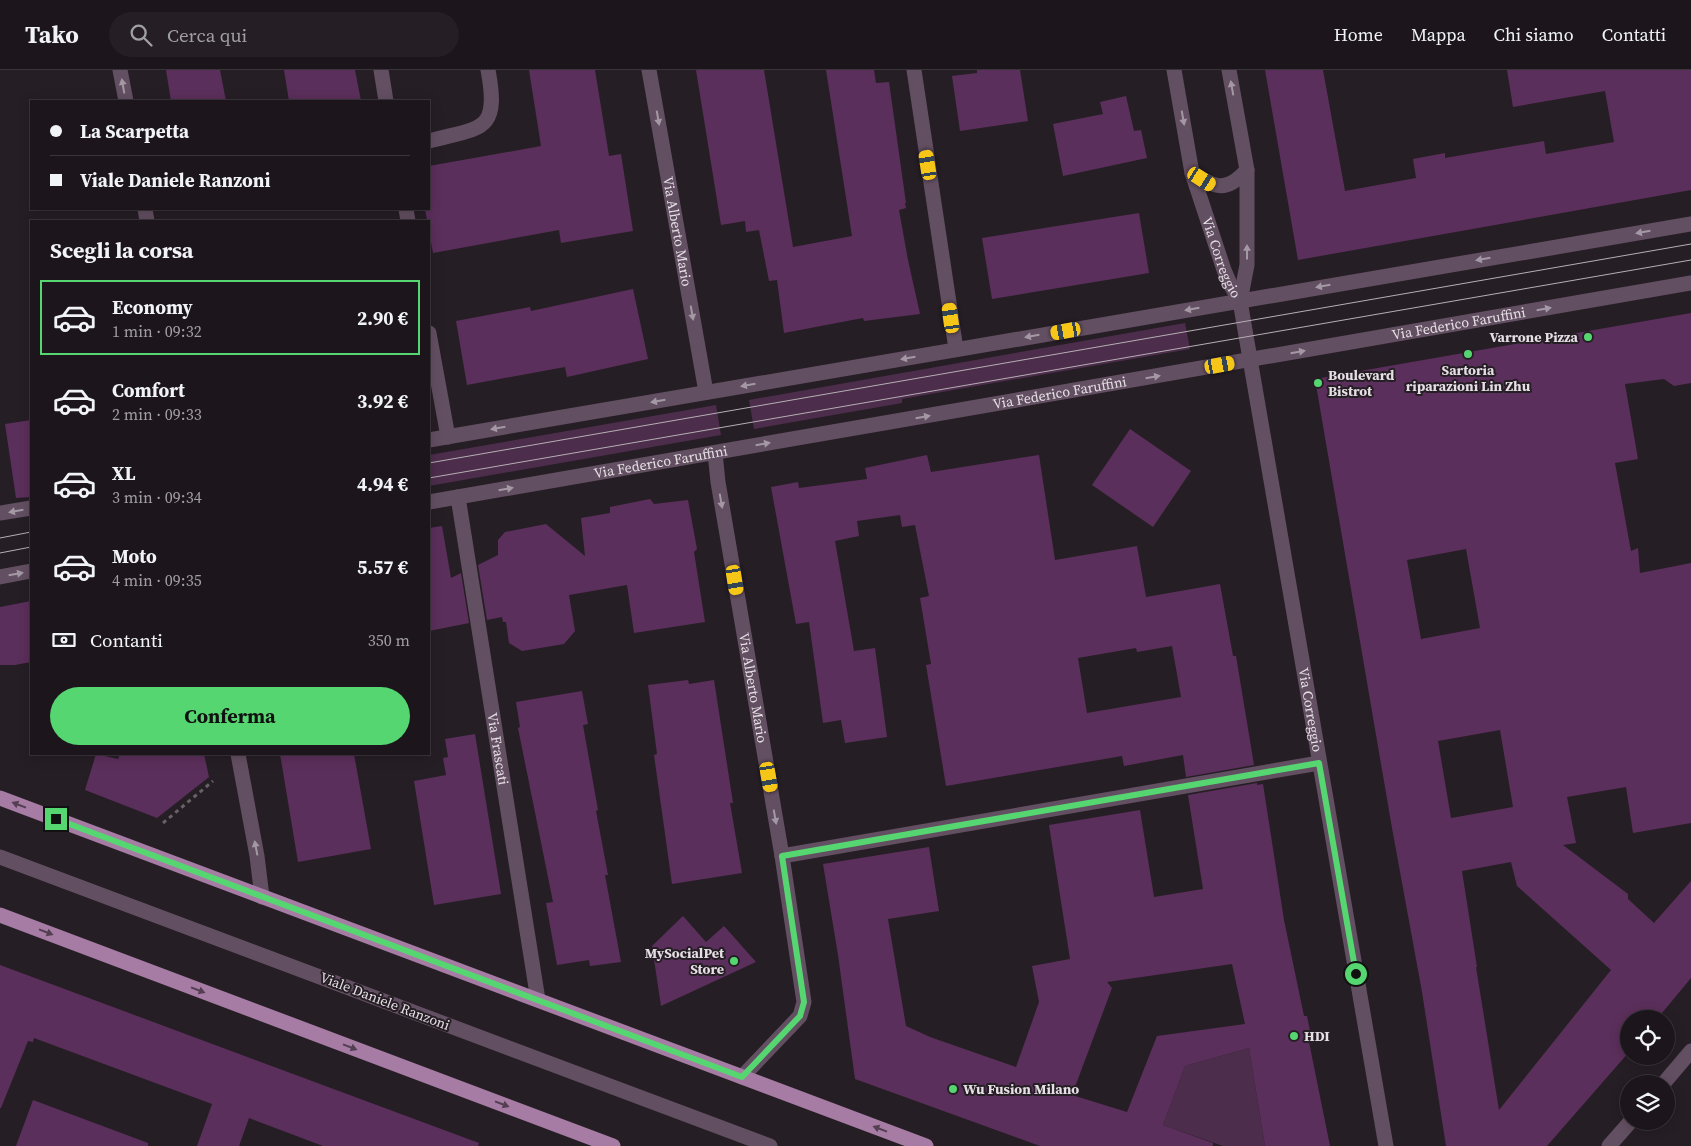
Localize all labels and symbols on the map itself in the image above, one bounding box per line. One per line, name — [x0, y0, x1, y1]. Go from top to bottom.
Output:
one-way arrow — [119, 78, 127, 93]
one-way arrow — [1227, 79, 1235, 95]
one-way arrow — [654, 110, 662, 126]
one-way arrow — [1179, 110, 1187, 126]
car — [918, 149, 937, 181]
car — [1185, 165, 1218, 193]
street label: Via Alberto Mario — [658, 175, 697, 288]
street label: Via Correggio — [1197, 214, 1246, 302]
one-way arrow — [1635, 228, 1651, 236]
one-way arrow — [1243, 244, 1251, 260]
one-way arrow — [1474, 256, 1490, 264]
one-way arrow — [1314, 283, 1330, 291]
car — [941, 302, 960, 334]
street label: Via Federico Faruffini — [1390, 302, 1527, 345]
one-way arrow — [1536, 304, 1552, 312]
one-way arrow — [688, 305, 696, 321]
one-way arrow — [1184, 306, 1200, 314]
car — [1049, 321, 1082, 341]
place label: Varrone Pizza — [1489, 327, 1579, 347]
marker: Varrone Pizza — [1582, 331, 1594, 343]
one-way arrow — [1023, 333, 1039, 341]
one-way arrow — [1290, 347, 1306, 355]
marker: Sartoria riparazioni Lin Zhu — [1462, 348, 1474, 360]
one-way arrow — [899, 354, 915, 362]
car — [1203, 355, 1236, 375]
place label: Sartoria riparazioni Lin Zhu — [1406, 360, 1531, 396]
place label: Boulevard Bistrot — [1328, 365, 1395, 401]
street label: Via Federico Faruffini — [991, 371, 1128, 414]
one-way arrow — [1146, 372, 1162, 380]
marker: Boulevard Bistrot — [1312, 377, 1324, 389]
one-way arrow — [739, 382, 755, 390]
one-way arrow — [650, 397, 666, 405]
one-way arrow — [915, 412, 931, 420]
one-way arrow — [490, 424, 506, 432]
street label: Via Federico Faruffini — [592, 440, 729, 483]
one-way arrow — [755, 440, 771, 448]
one-way arrow — [498, 484, 514, 492]
one-way arrow — [718, 494, 726, 510]
one-way arrow — [7, 507, 23, 515]
car — [725, 564, 744, 596]
one-way arrow — [8, 570, 24, 578]
street label: Via Alberto Mario — [734, 631, 773, 745]
street label: Via Correggio — [1293, 666, 1328, 754]
street label: Via Frascati — [482, 711, 514, 787]
car — [759, 761, 778, 793]
one-way arrow — [12, 801, 27, 809]
route end — [45, 808, 67, 830]
one-way arrow — [772, 809, 780, 825]
one-way arrow — [251, 840, 259, 856]
one-way arrow — [38, 929, 53, 936]
place label: MySocialPet Store — [645, 943, 725, 979]
marker: MySocialPet Store — [728, 955, 740, 967]
route start — [1345, 963, 1367, 985]
street label: Viale Daniele Ranzoni — [317, 967, 453, 1035]
one-way arrow — [190, 986, 205, 994]
place label: HDI — [1304, 1026, 1330, 1046]
marker: HDI — [1288, 1030, 1300, 1042]
one-way arrow — [343, 1043, 358, 1051]
place label: Wu Fusion Milano — [963, 1079, 1079, 1099]
marker: Wu Fusion Milano — [947, 1083, 959, 1095]
one-way arrow — [495, 1100, 510, 1108]
one-way arrow — [872, 1125, 887, 1133]

